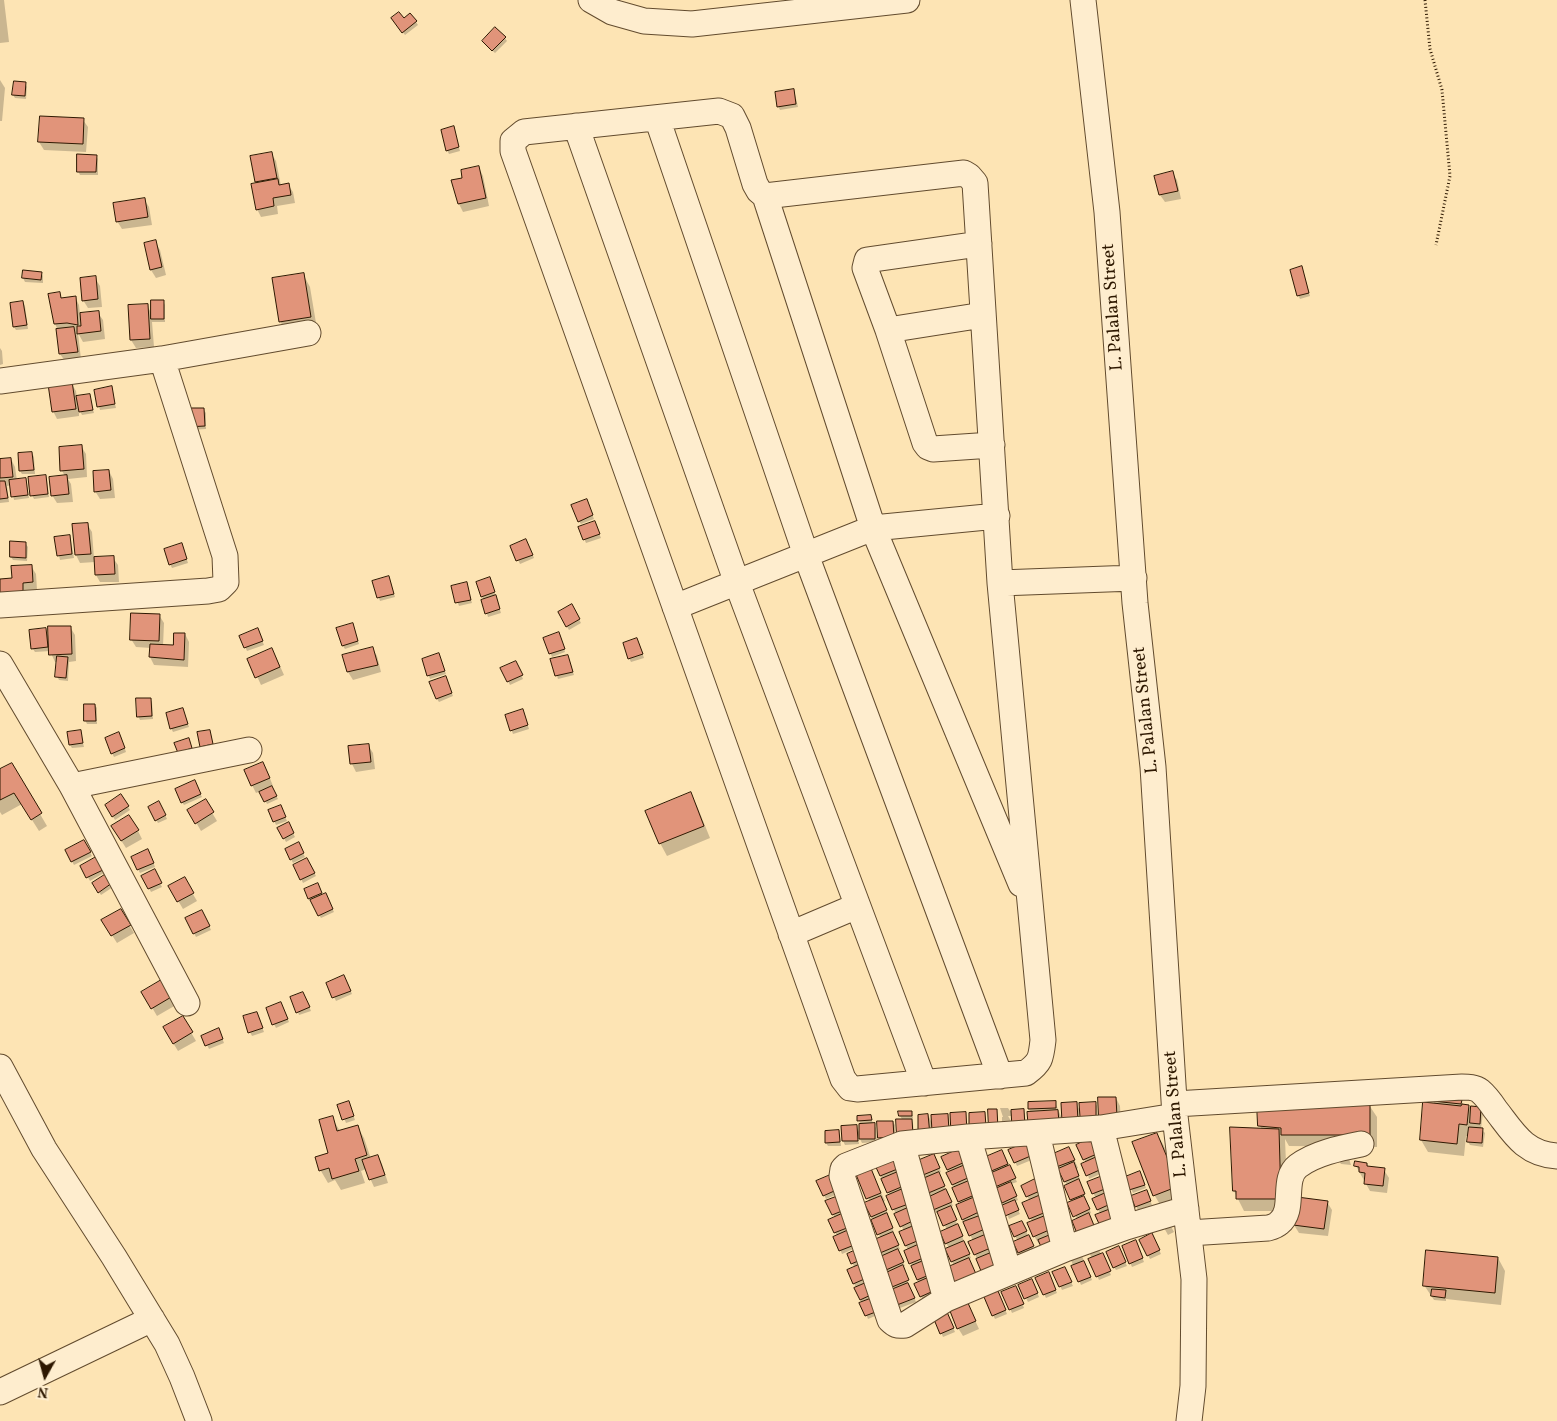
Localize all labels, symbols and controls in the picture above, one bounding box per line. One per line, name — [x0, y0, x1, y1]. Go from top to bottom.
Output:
street label: L. Palalan Street — [1099, 243, 1129, 371]
street label: L. Palalan Street — [1130, 645, 1164, 775]
street label: L. Palalan Street — [1161, 1050, 1193, 1178]
north arrow — [20, 1351, 70, 1401]
text: N — [37, 1381, 49, 1401]

